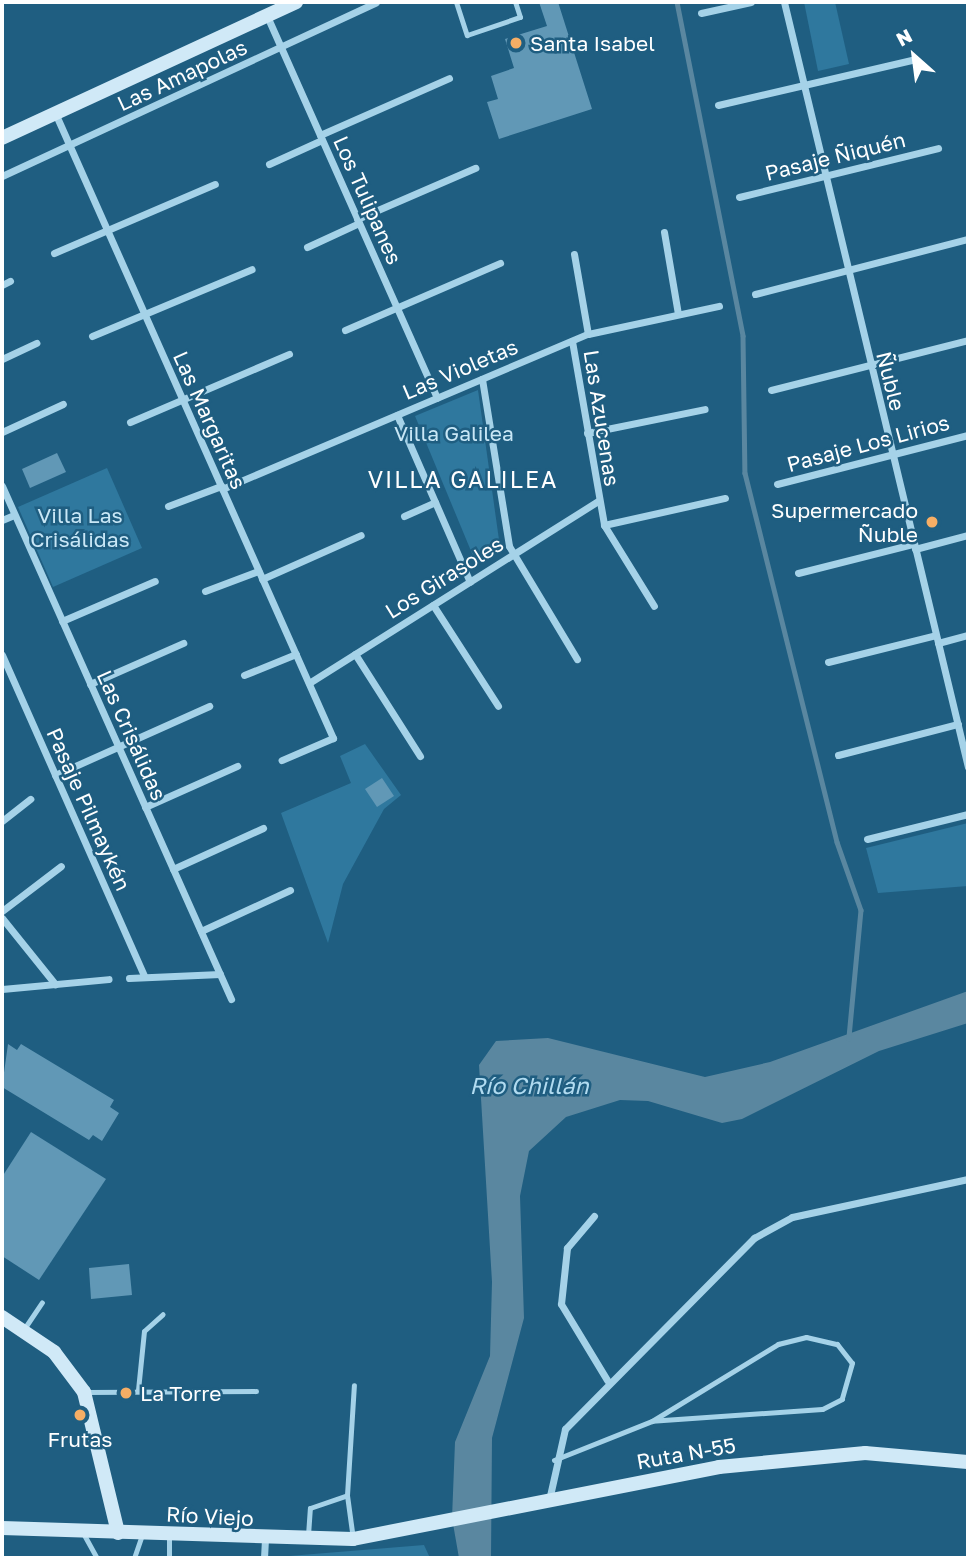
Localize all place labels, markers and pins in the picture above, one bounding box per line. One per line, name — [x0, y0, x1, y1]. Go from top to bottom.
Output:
place label: Santa Isabel — [530, 30, 655, 56]
marker: Santa Isabel — [508, 35, 524, 51]
place label: Supermercado Ñuble — [771, 497, 918, 547]
marker: Supermercado Ñuble — [924, 514, 940, 530]
place label: La Torre — [140, 1380, 221, 1406]
marker: La Torre — [118, 1385, 134, 1401]
marker: Frutas — [72, 1407, 88, 1423]
place label: Frutas — [48, 1426, 112, 1452]

